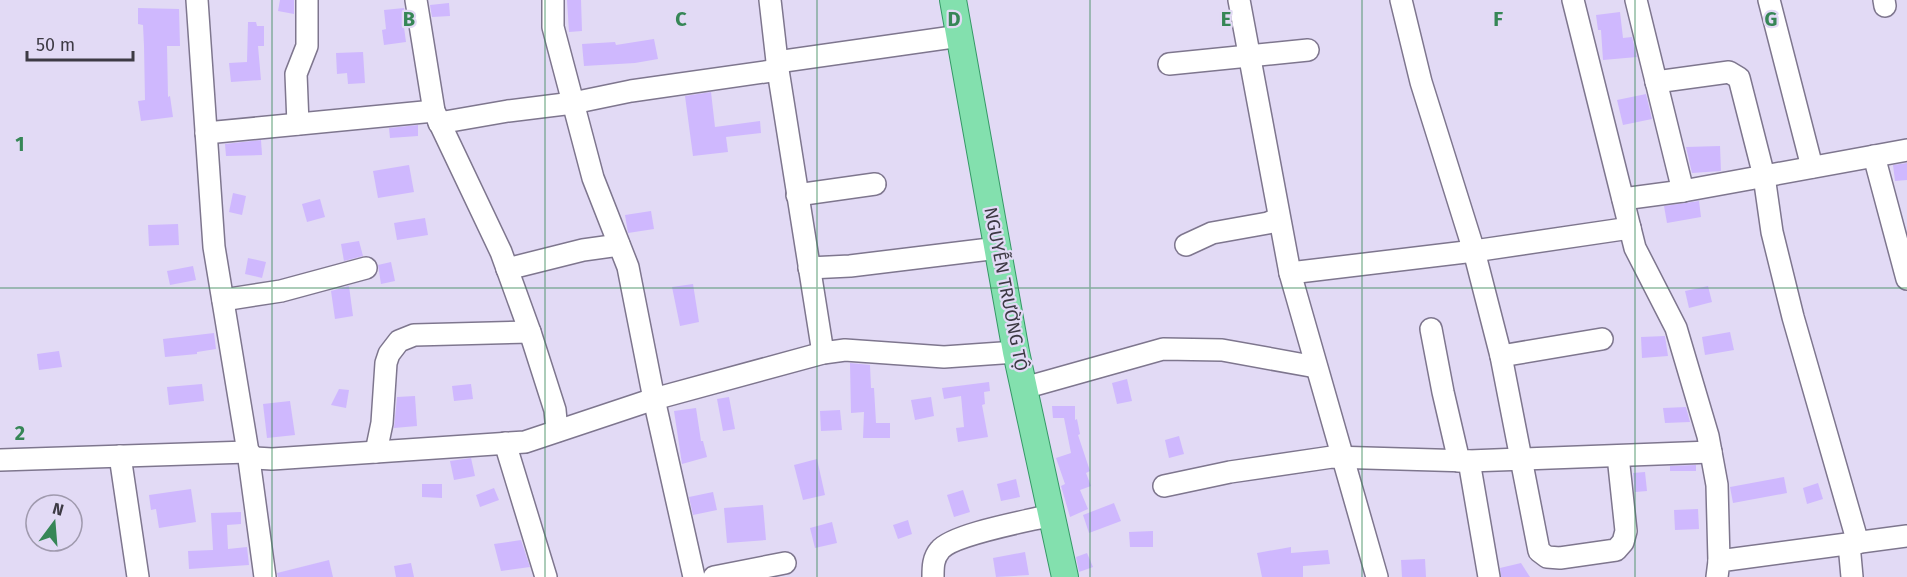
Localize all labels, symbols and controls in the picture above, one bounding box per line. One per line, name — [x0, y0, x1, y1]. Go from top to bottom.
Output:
text: B — [403, 7, 415, 31]
text: C — [675, 7, 687, 31]
text: D — [947, 7, 961, 31]
text: E — [1221, 7, 1231, 31]
text: F — [1493, 7, 1503, 31]
text: G — [1765, 7, 1777, 31]
scale bar — [27, 24, 134, 62]
text: 50 m — [36, 34, 75, 56]
text: 1 — [15, 132, 25, 156]
street label: NGUYỄN TRƯỜNG TỘ — [979, 205, 1036, 373]
text: 2 — [15, 421, 25, 445]
north arrow — [24, 493, 84, 553]
text: N — [50, 498, 66, 520]

